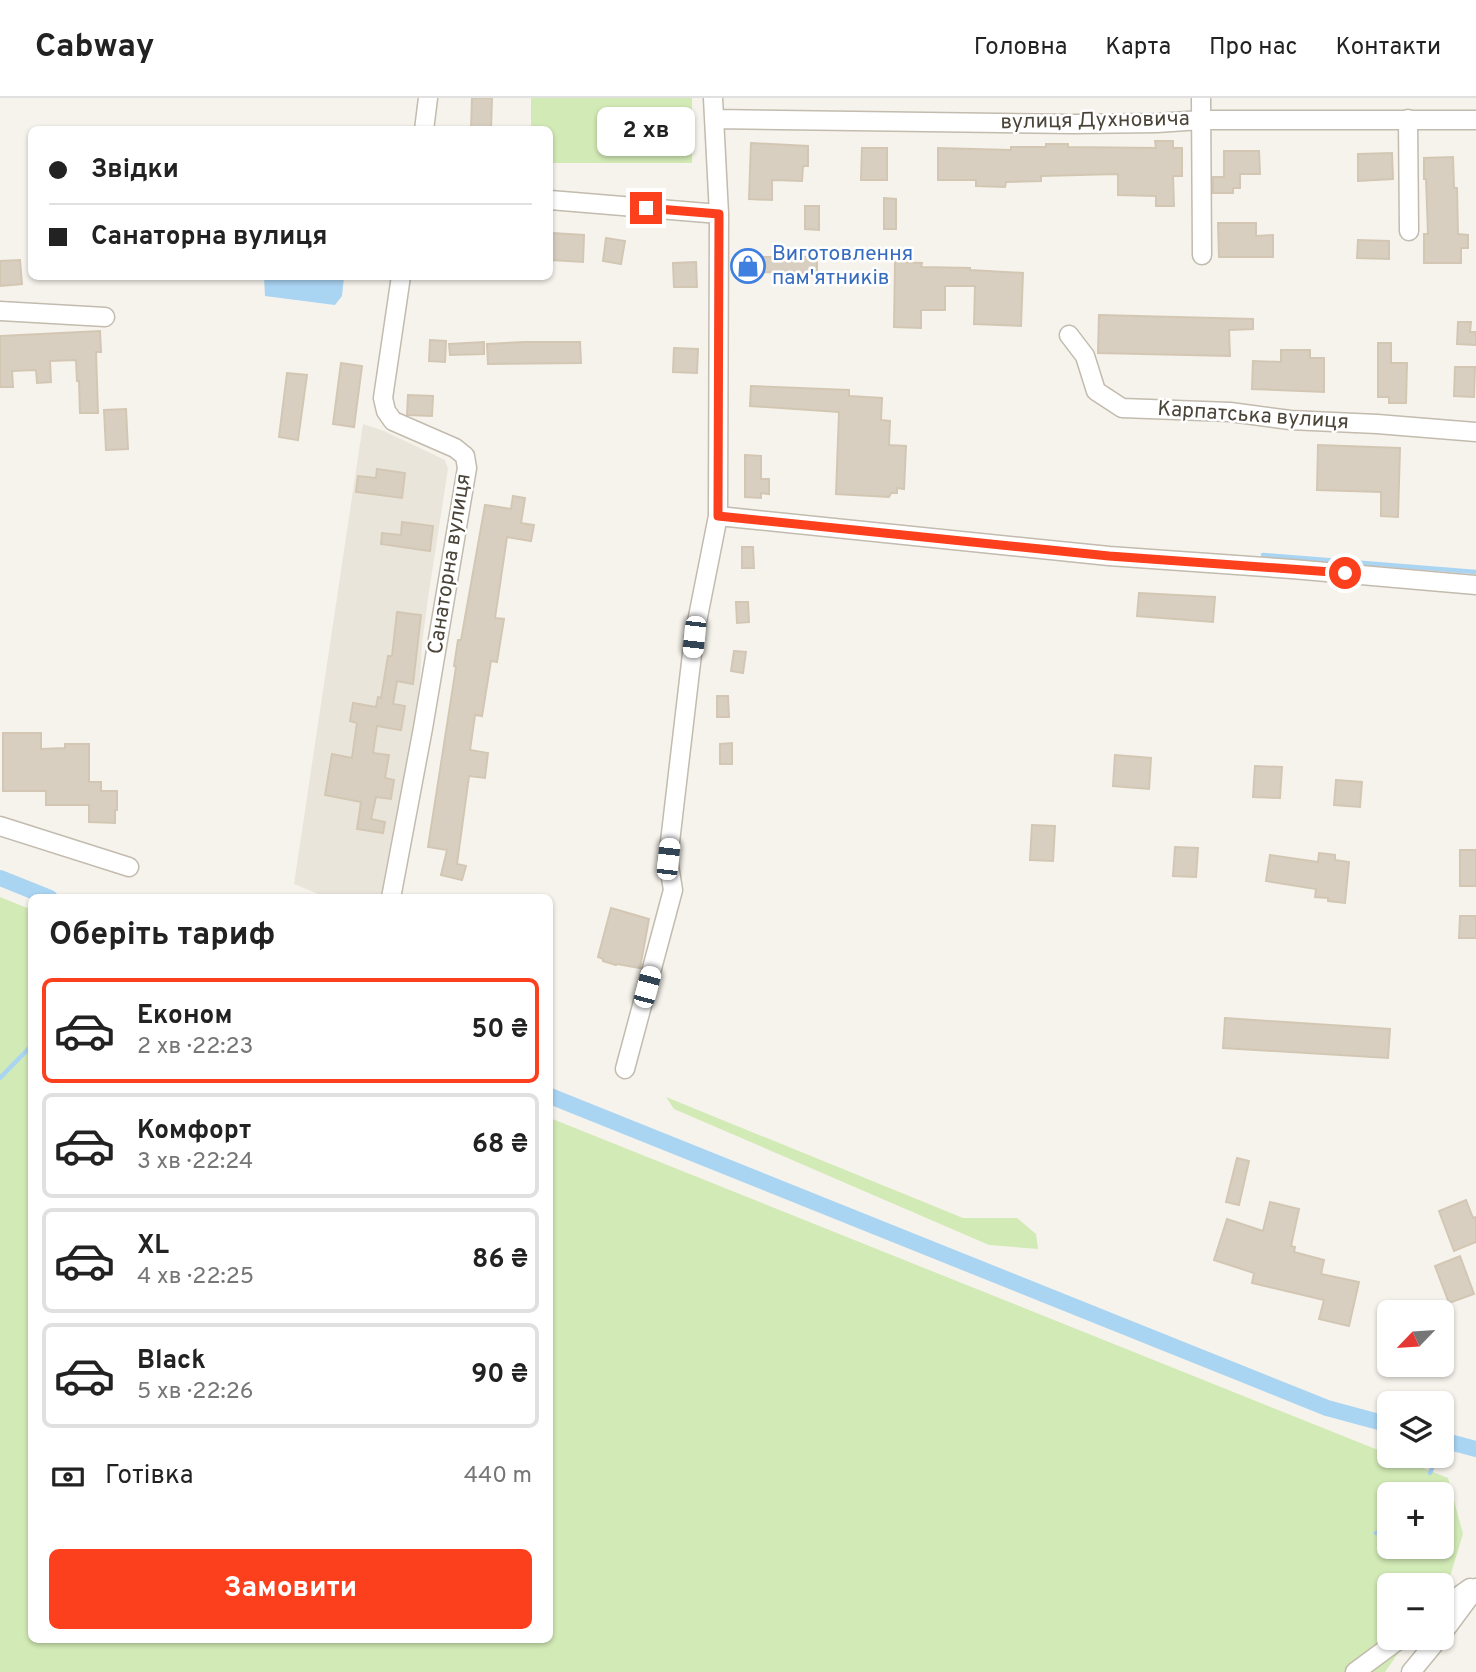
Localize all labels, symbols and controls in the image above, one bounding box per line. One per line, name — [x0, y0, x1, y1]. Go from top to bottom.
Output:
text: Cabway — [35, 27, 154, 69]
text: Головна — [974, 33, 1067, 63]
text: Карта — [1105, 33, 1171, 63]
text: Про нас — [1209, 33, 1297, 63]
text: Контакти — [1335, 33, 1441, 63]
callout: 2 хв — [597, 106, 695, 155]
street label: вулиця Духновича — [1000, 106, 1190, 136]
text: 2 хв — [623, 117, 669, 146]
text: Звідки — [91, 154, 179, 187]
route end — [630, 192, 662, 224]
text: Санаторна вулиця — [91, 221, 327, 254]
place label: Виготовлення пам'ятників — [772, 241, 913, 292]
shop icon: Виготовлення пам'ятників — [729, 247, 767, 285]
street label: Карпатська вулиця — [1156, 396, 1350, 436]
street label: Санаторна вулиця — [422, 472, 478, 656]
route start — [1329, 557, 1361, 589]
car — [682, 615, 707, 659]
car — [656, 837, 681, 881]
text: Оберіть тариф — [49, 916, 275, 956]
car — [632, 964, 663, 1010]
icon: car — [53, 999, 116, 1062]
text: Економ — [137, 1000, 232, 1033]
text: 50 ₴ — [471, 1014, 528, 1047]
text: 2 хв · 22:23 — [137, 1033, 253, 1062]
icon: car — [53, 1114, 116, 1177]
text: Комфорт — [137, 1115, 251, 1148]
text: 68 ₴ — [472, 1129, 528, 1162]
text: 3 хв · 22:24 — [137, 1148, 253, 1177]
icon: car — [53, 1229, 116, 1292]
text: XL — [137, 1230, 169, 1263]
text: 86 ₴ — [472, 1244, 528, 1277]
text: 4 хв · 22:25 — [137, 1263, 254, 1292]
north arrow — [1377, 1300, 1454, 1377]
map controls — [1377, 1300, 1454, 1650]
icon: car — [53, 1344, 116, 1407]
text: Black — [137, 1345, 206, 1378]
text: 90 ₴ — [471, 1359, 528, 1392]
text: 5 хв · 22:26 — [137, 1378, 253, 1407]
button: layers — [1377, 1391, 1454, 1468]
icon: cash — [49, 1458, 87, 1496]
text: Готівка — [105, 1460, 194, 1493]
text: 440 m — [464, 1462, 532, 1491]
button: + — [1377, 1482, 1454, 1559]
button: Замовити — [49, 1549, 532, 1629]
button: − — [1377, 1573, 1454, 1650]

